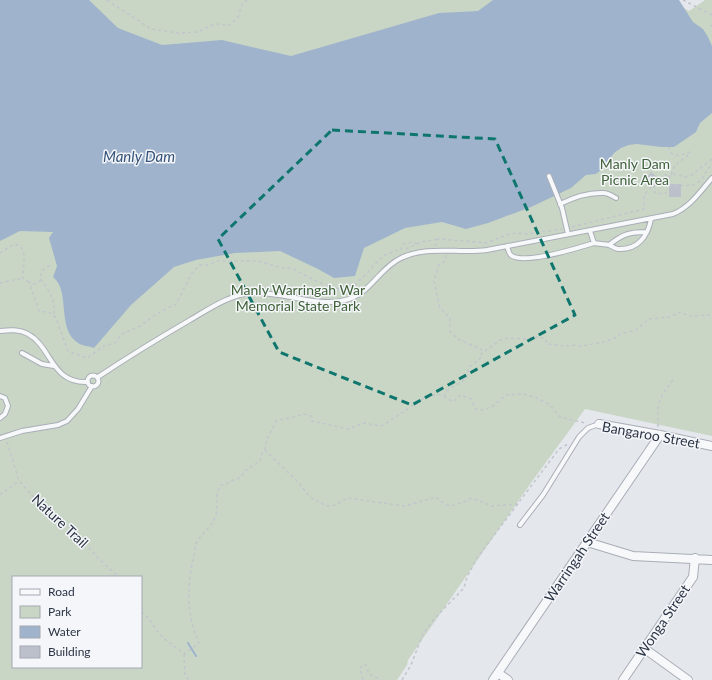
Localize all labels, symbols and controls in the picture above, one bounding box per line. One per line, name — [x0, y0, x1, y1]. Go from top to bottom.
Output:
water label: Manly Dam — [103, 147, 175, 165]
park label: Manly Dam Picnic Area — [600, 155, 670, 188]
park label: Manly Warringah War Memorial State Park — [231, 281, 365, 314]
street label: Bangaroo Street — [601, 418, 701, 451]
street label: Nature Trail — [29, 490, 92, 551]
street label: Warringah Street — [540, 509, 613, 605]
legend — [12, 576, 142, 668]
street label: Wonga Street — [632, 581, 693, 660]
text: Road — [48, 584, 75, 599]
text: Park — [48, 604, 72, 619]
text: Water — [48, 624, 81, 639]
text: Building — [48, 644, 91, 659]

